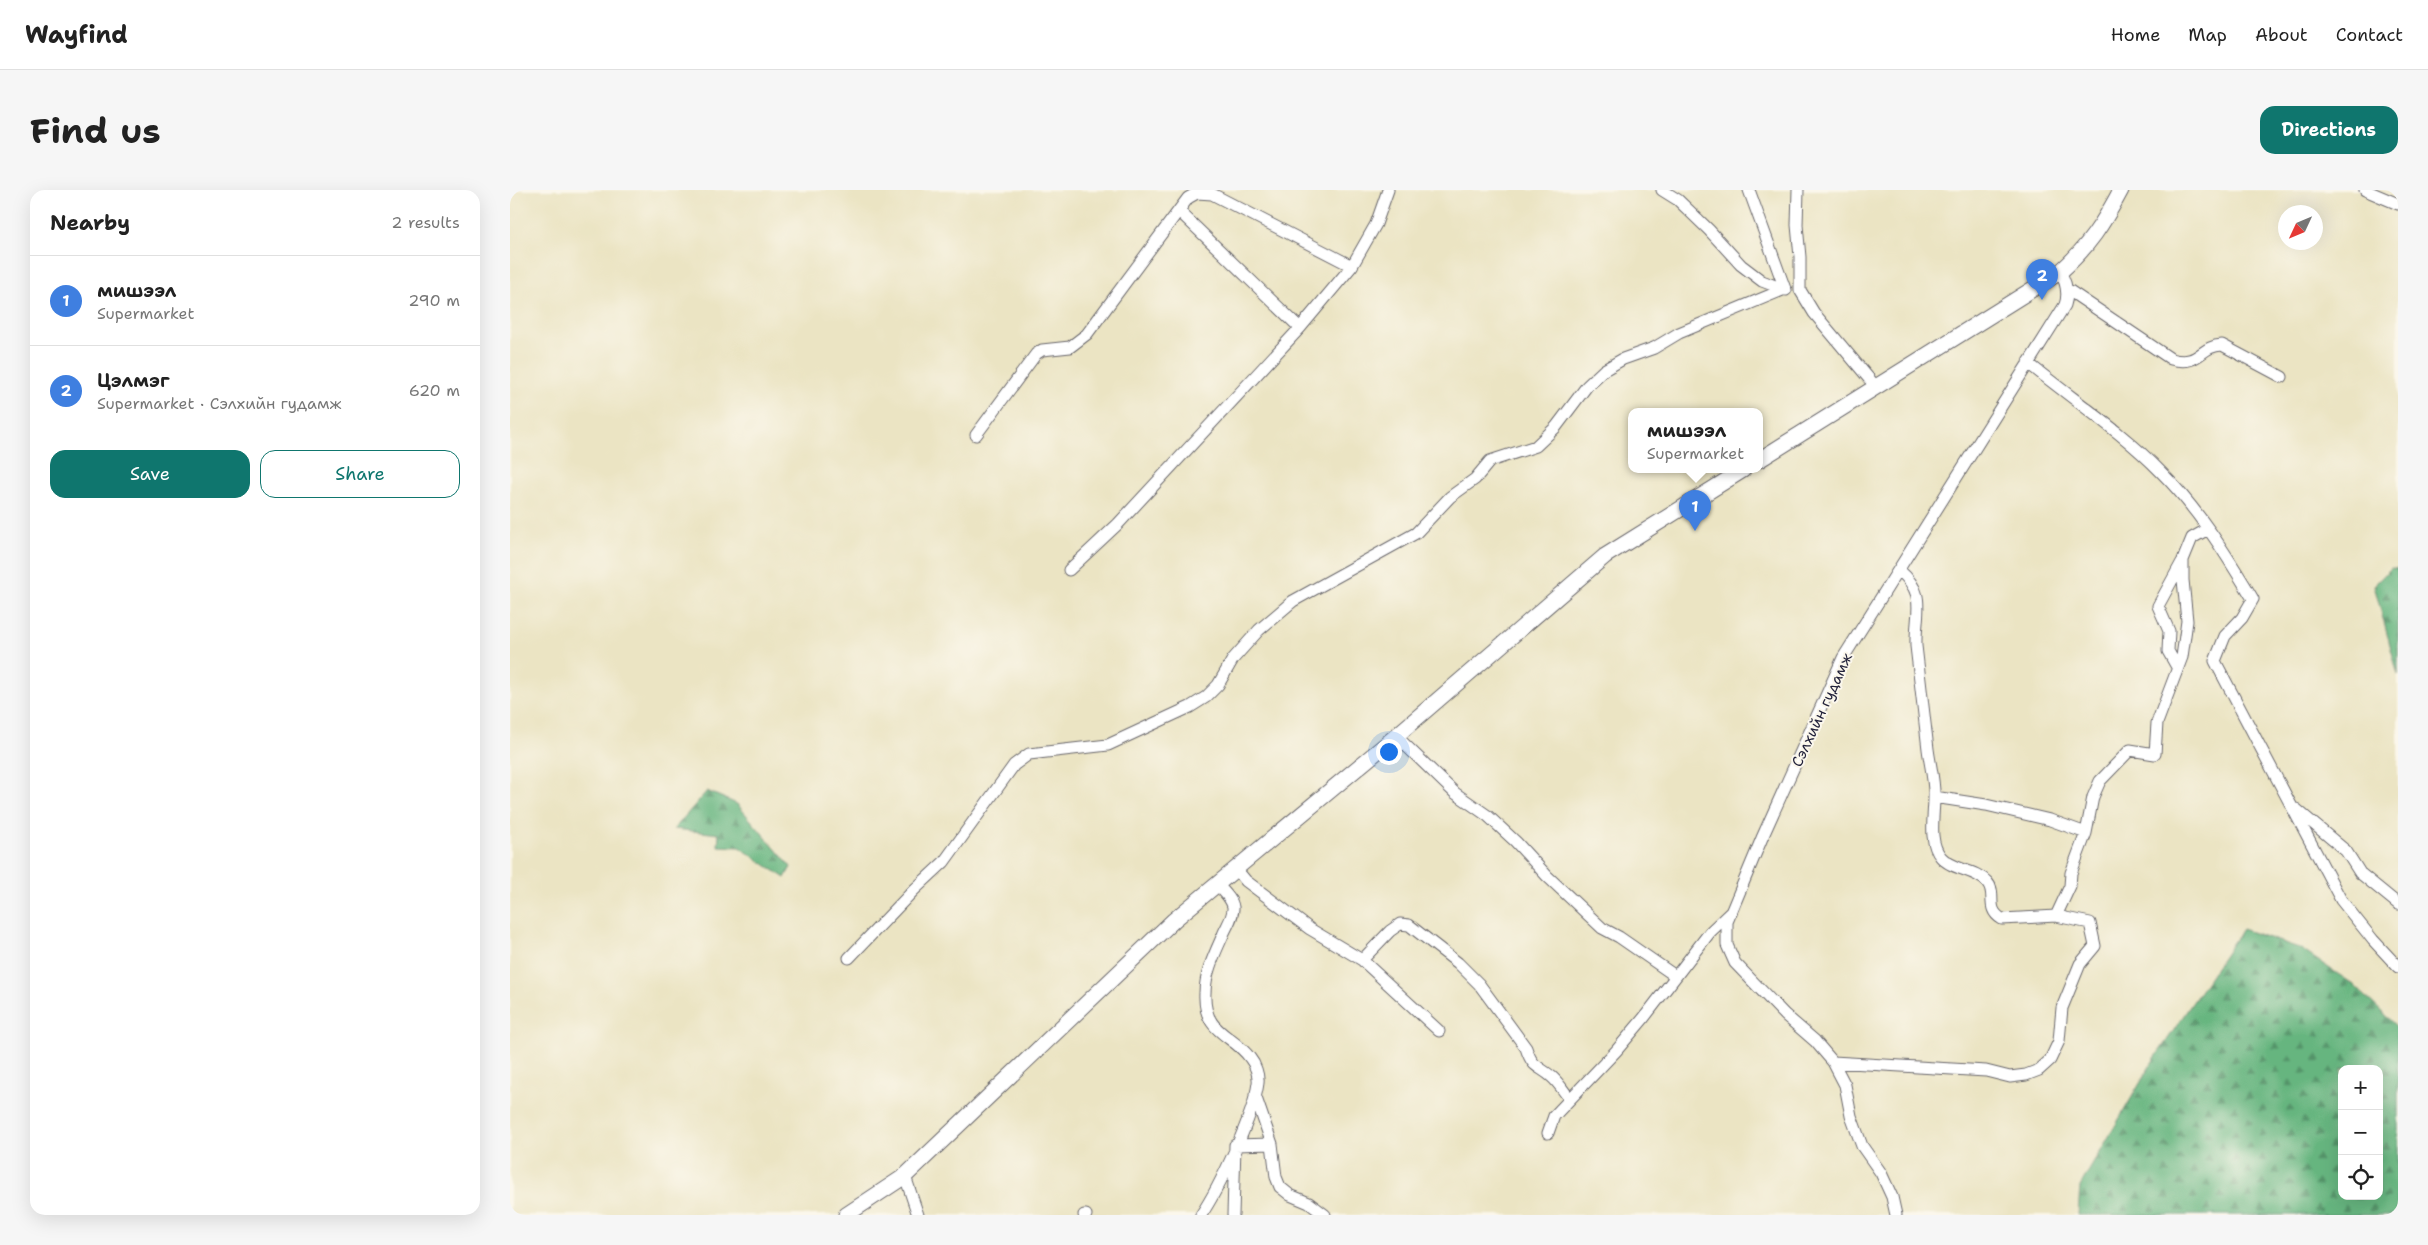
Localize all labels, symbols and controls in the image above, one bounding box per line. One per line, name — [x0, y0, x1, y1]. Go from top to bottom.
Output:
text: Wayfind — [25, 19, 128, 51]
text: Home — [2111, 23, 2160, 47]
text: Map — [2188, 23, 2227, 47]
text: About — [2255, 23, 2308, 47]
text: Contact — [2336, 23, 2403, 47]
button: Directions — [2260, 106, 2398, 154]
text: Find us — [30, 107, 161, 154]
north arrow — [2278, 205, 2323, 250]
text: Nearby — [50, 209, 130, 237]
text: 2 results — [391, 212, 460, 233]
pin: 2 — [2026, 259, 2058, 300]
text: мишээл — [97, 278, 176, 303]
text: 1 — [62, 290, 70, 311]
text: 290 m — [408, 290, 460, 311]
text: Supermarket — [97, 303, 194, 324]
text: Цэлмэг — [97, 368, 170, 393]
text: 2 — [60, 380, 72, 401]
text: 620 m — [409, 380, 460, 401]
text: Supermarket · Сэлхийн гудамж — [97, 393, 341, 414]
popup — [1628, 408, 1763, 473]
text: мишээл — [1647, 418, 1726, 443]
text: Supermarket — [1647, 443, 1744, 464]
button: Save — [50, 450, 250, 498]
button: Share — [260, 450, 460, 498]
pin: 1 — [1679, 490, 1711, 531]
street label: Сэлхийн гудамж — [1787, 649, 1857, 770]
your location — [1376, 739, 1402, 765]
map controls — [2338, 1065, 2383, 1200]
button: + — [2338, 1065, 2383, 1110]
button: − — [2338, 1110, 2383, 1155]
button: locate — [2338, 1155, 2383, 1200]

